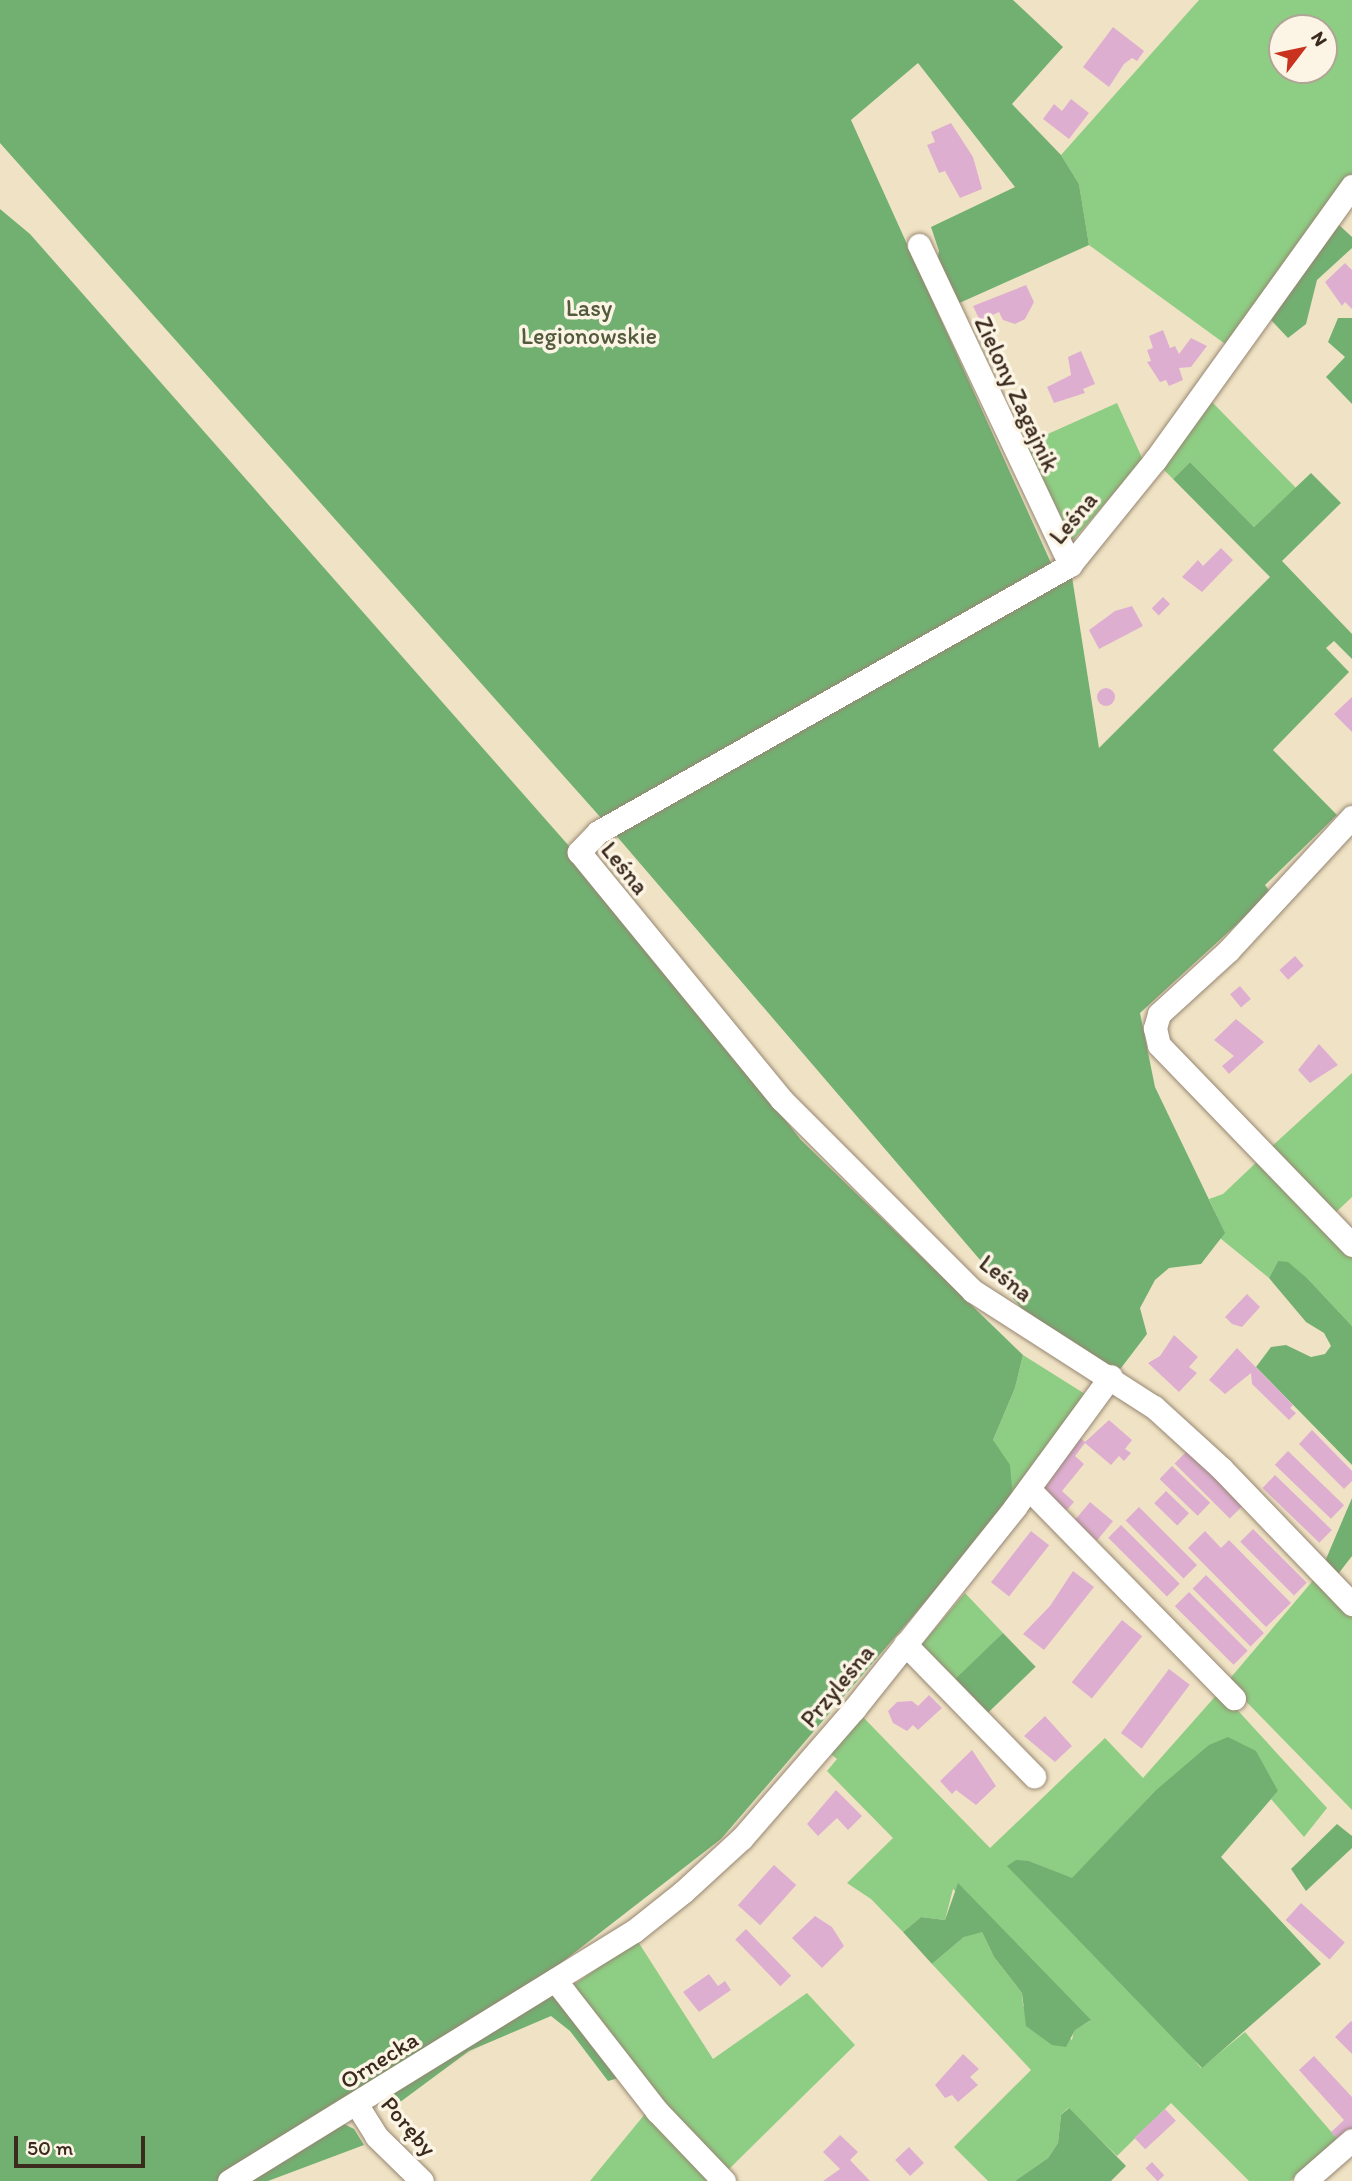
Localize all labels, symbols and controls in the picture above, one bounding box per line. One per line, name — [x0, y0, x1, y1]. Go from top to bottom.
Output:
north arrow — [1268, 14, 1338, 84]
text: N — [1306, 27, 1333, 50]
park label: Lasy Legionowskie — [521, 294, 657, 350]
street label: Zielony Zagajnik — [968, 312, 1066, 476]
street label: Leśna — [1043, 486, 1103, 550]
street label: Leśna — [595, 836, 655, 900]
street label: Leśna — [974, 1248, 1038, 1308]
street label: Przyleśna — [794, 1639, 880, 1733]
street label: Ornecka — [335, 2025, 423, 2095]
street label: Poręby — [375, 2090, 443, 2162]
scale bar — [18, 2122, 149, 2166]
text: 50 m — [27, 2135, 73, 2160]

